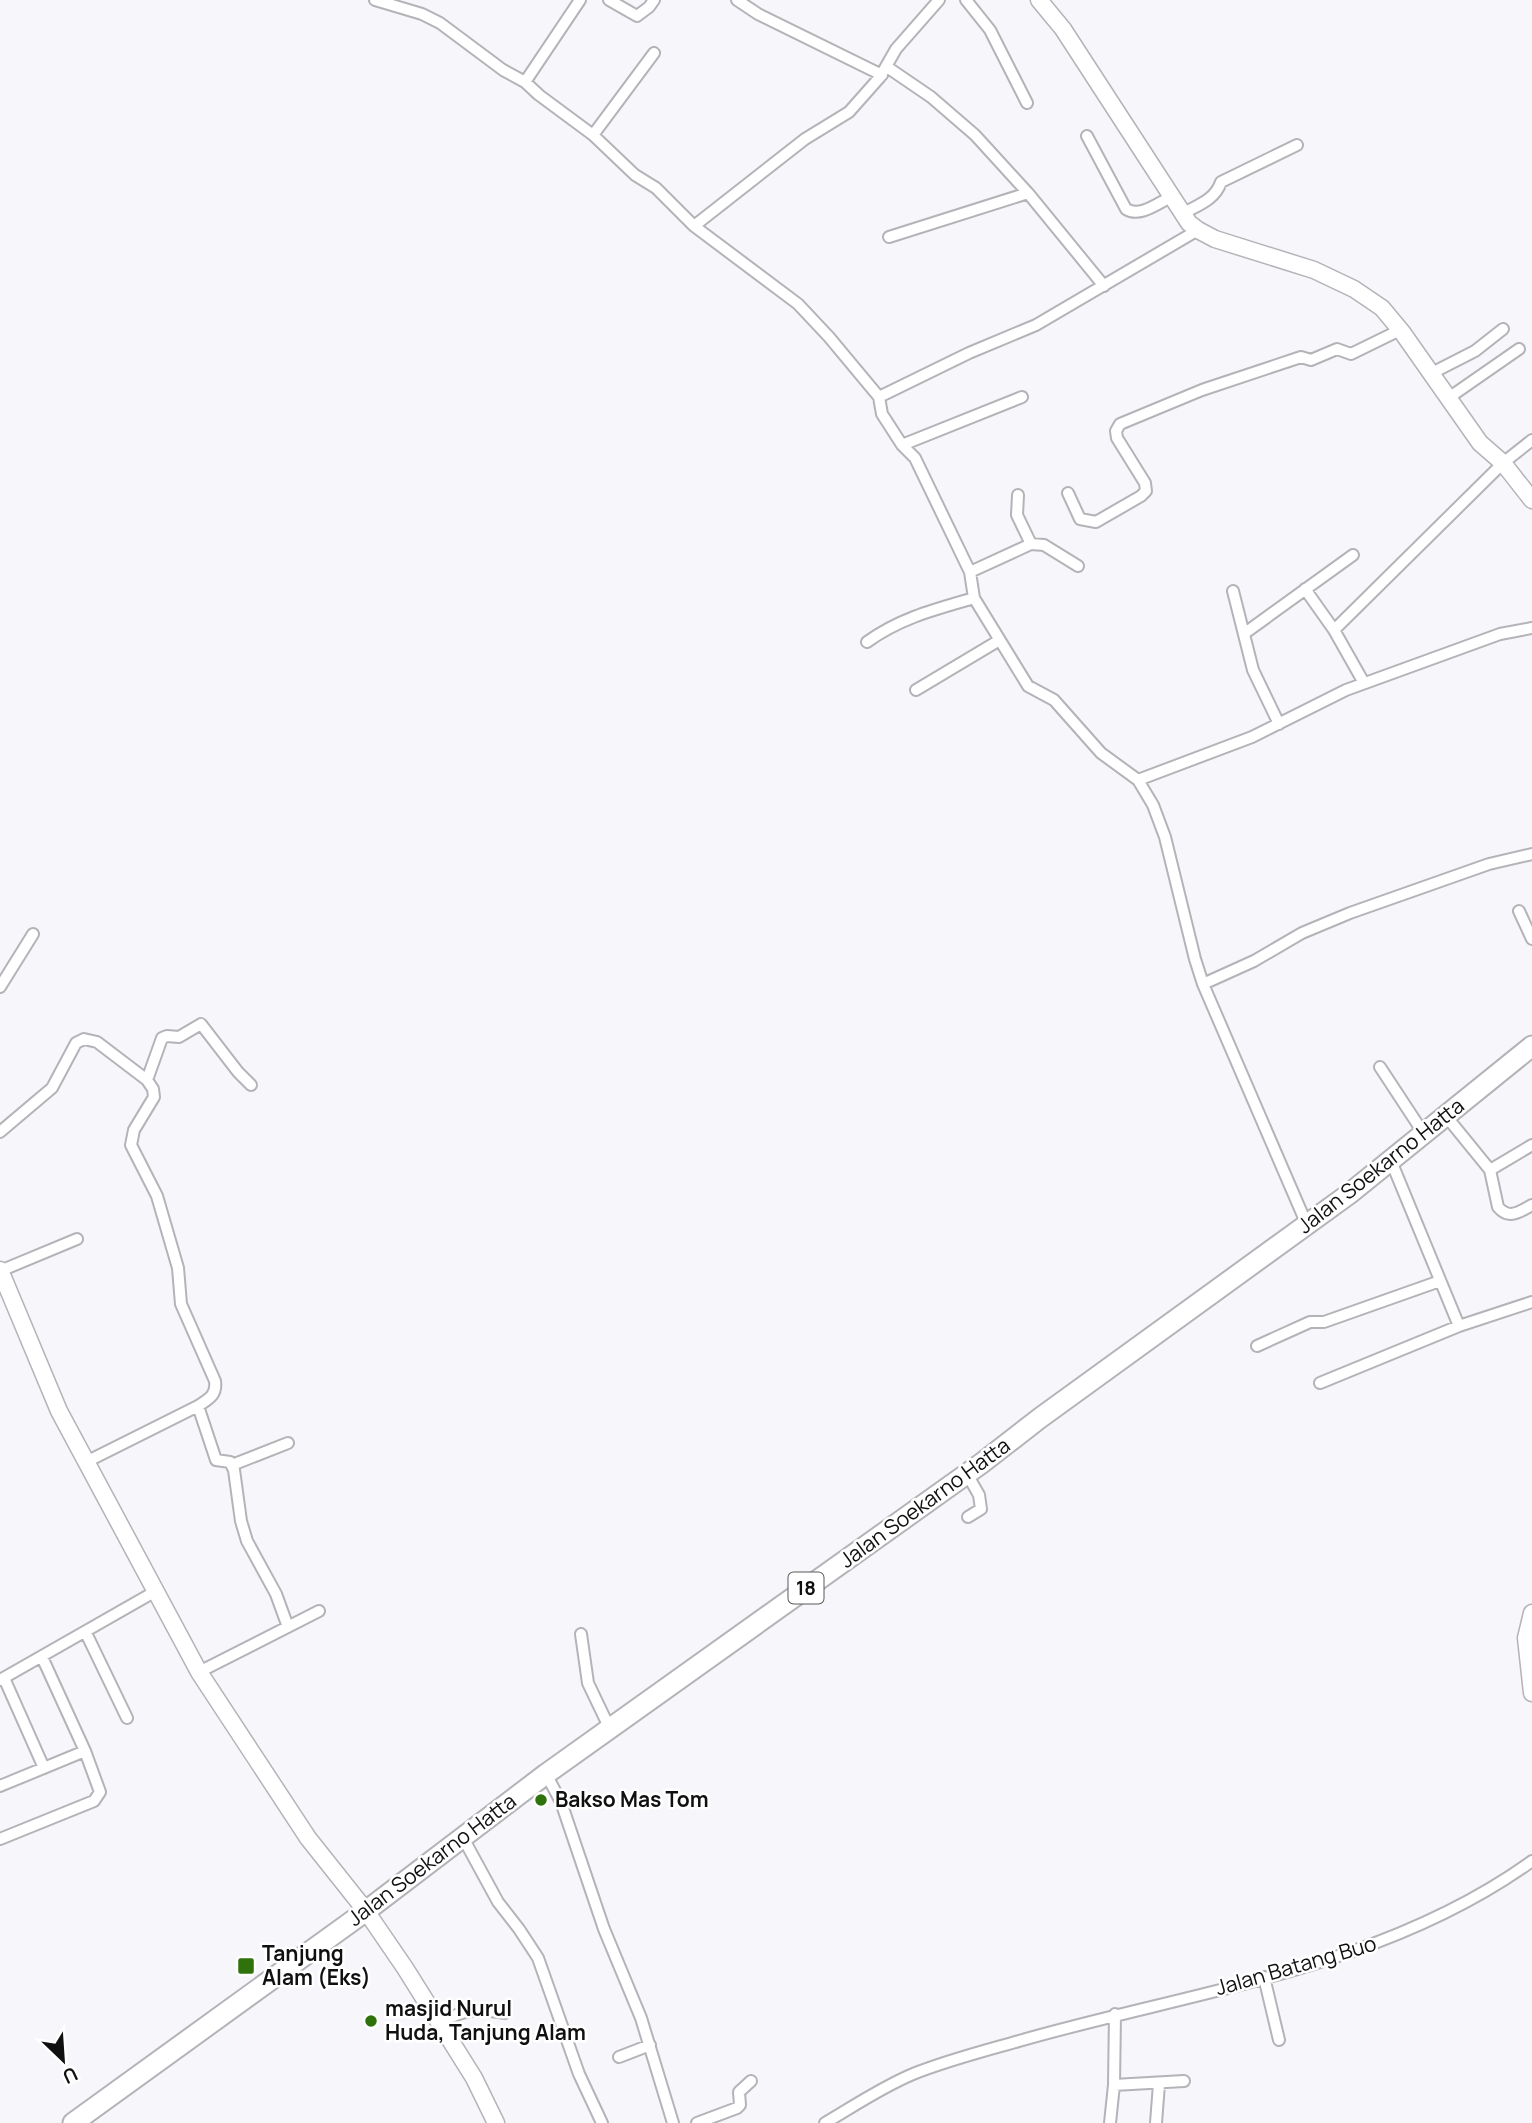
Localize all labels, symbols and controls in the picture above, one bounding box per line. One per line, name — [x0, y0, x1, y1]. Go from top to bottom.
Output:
street label: Jalan Soekarno Hatta — [1291, 1091, 1469, 1239]
street label: Jalan Soekarno Hatta — [834, 1431, 1015, 1574]
road number: 18 — [788, 1572, 824, 1604]
place label: Bakso Mas Tom — [555, 1785, 709, 1813]
street label: Jalan Soekarno Hatta — [341, 1787, 521, 1932]
marker: Bakso Mas Tom — [533, 1792, 549, 1808]
street label: Jalan Batang Buo — [1212, 1929, 1379, 2001]
place label: Tanjung Alam (Eks) — [262, 1939, 371, 1991]
marker: Tanjung Alam (Eks) — [236, 1956, 256, 1976]
place label: masjid Nurul Huda, Tanjung Alam — [385, 1994, 586, 2046]
marker: masjid Nurul Huda, Tanjung Alam — [363, 2013, 379, 2029]
north arrow — [28, 2025, 98, 2095]
text: U — [58, 2061, 82, 2090]

